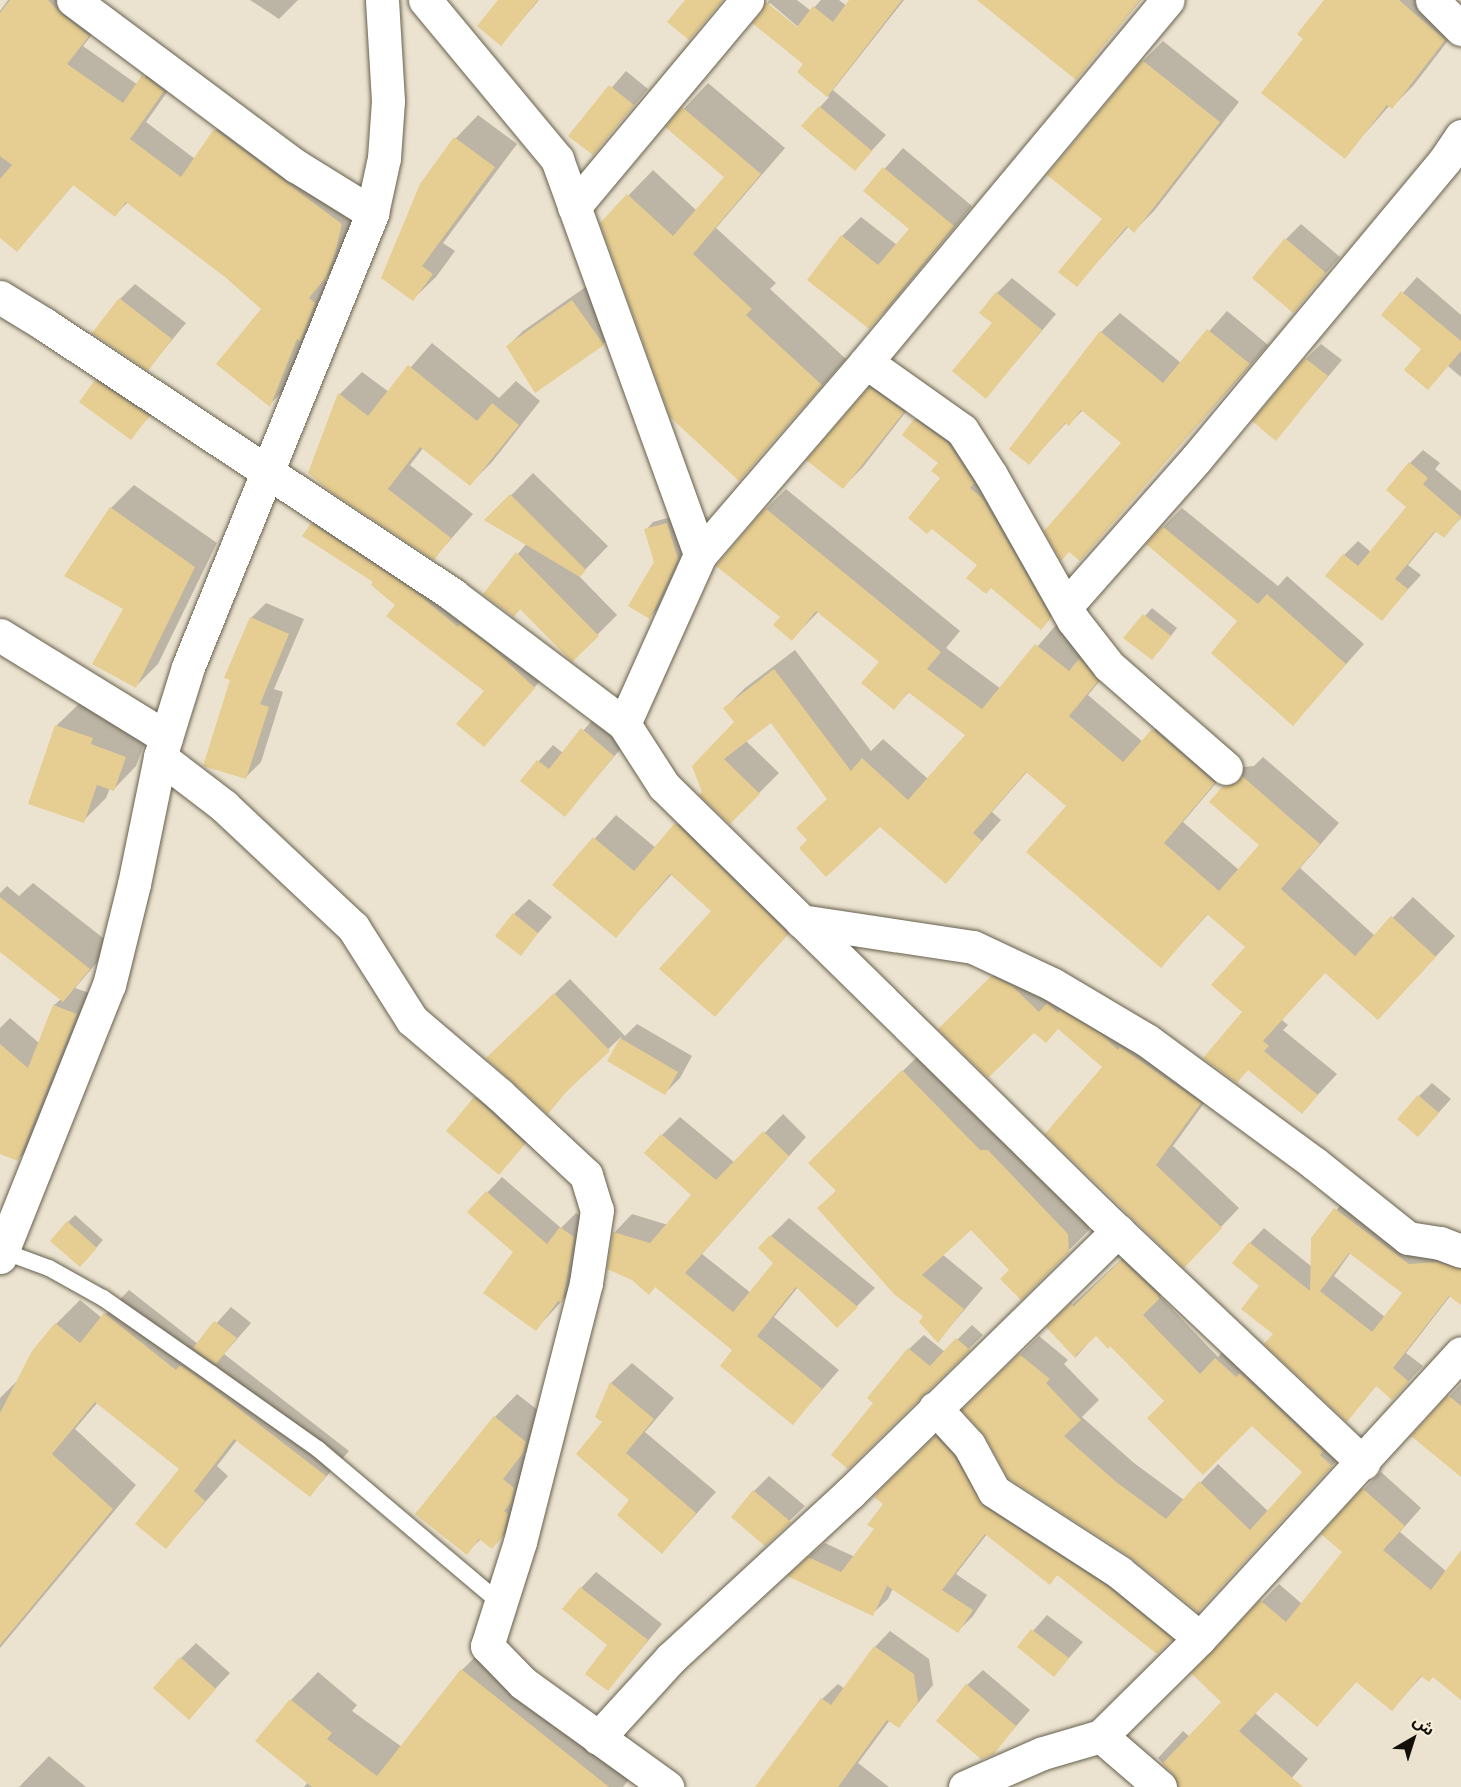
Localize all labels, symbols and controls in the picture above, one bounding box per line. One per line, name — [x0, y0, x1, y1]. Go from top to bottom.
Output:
north arrow — [1383, 1709, 1443, 1769]
text: ش — [1410, 1710, 1439, 1740]

